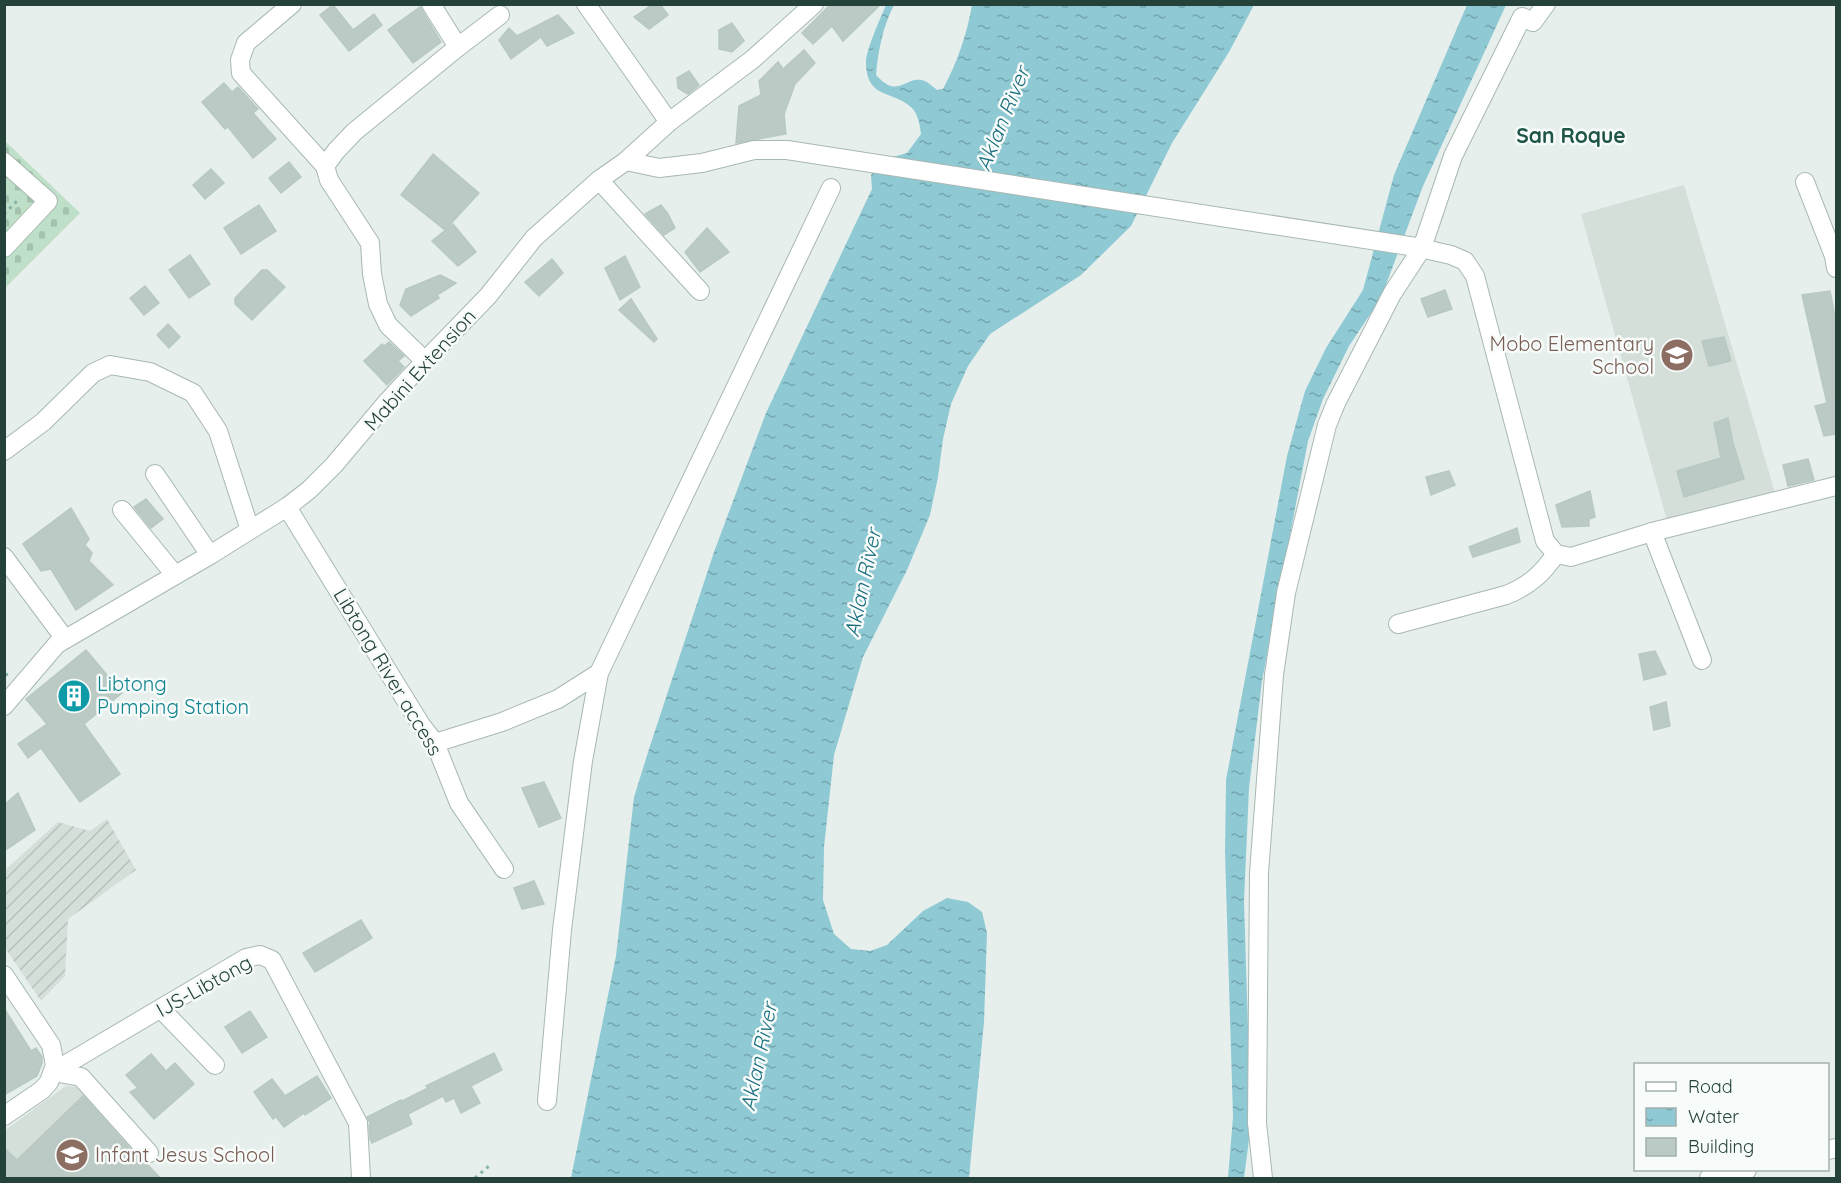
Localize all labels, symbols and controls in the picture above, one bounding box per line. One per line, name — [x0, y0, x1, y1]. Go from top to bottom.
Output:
water label: Aklan River — [969, 60, 1036, 174]
district label: San Roque — [1516, 122, 1626, 148]
street label: Mabini Extension — [358, 304, 481, 436]
place label: Mobo Elementary School — [1490, 331, 1654, 379]
school or university icon: Mobo Elementary School — [1659, 337, 1695, 373]
water label: Aklan River — [838, 524, 887, 639]
street label: Libtong River access — [329, 584, 448, 760]
place label: Libtong Pumping Station — [97, 671, 249, 719]
building icon: Libtong Pumping Station — [56, 678, 92, 714]
street label: IJS-Libtong — [152, 949, 256, 1022]
water label: Aklan River — [734, 998, 783, 1113]
legend — [1634, 1063, 1829, 1171]
text: Road — [1688, 1075, 1733, 1098]
text: Water — [1688, 1105, 1739, 1128]
text: Building — [1688, 1135, 1754, 1158]
school or university icon: Infant Jesus School — [54, 1137, 90, 1173]
place label: Infant Jesus School — [95, 1142, 275, 1167]

